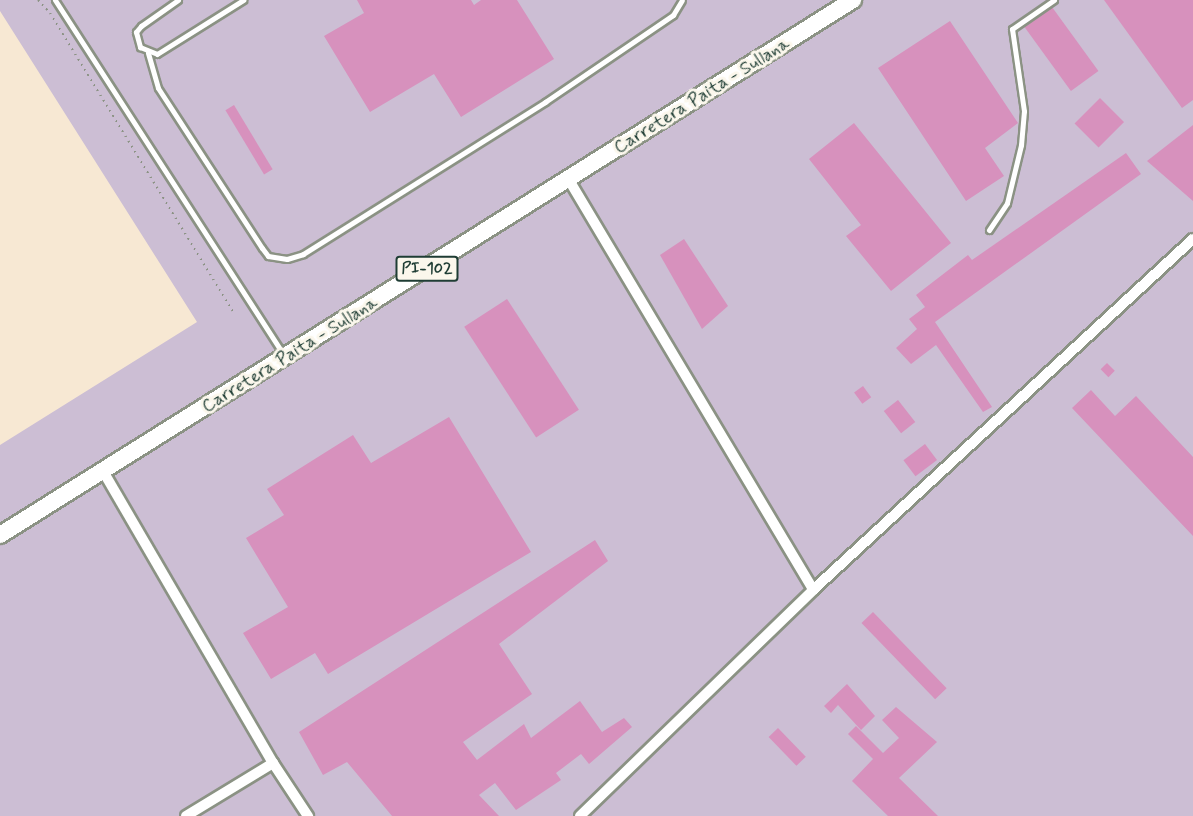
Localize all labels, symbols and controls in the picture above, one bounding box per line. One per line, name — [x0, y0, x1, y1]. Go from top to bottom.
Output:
street label: Carretera Paita - Sullana — [612, 34, 792, 158]
road number: PI-102 — [394, 256, 460, 282]
street label: Carretera Paita - Sullana — [200, 293, 380, 417]

